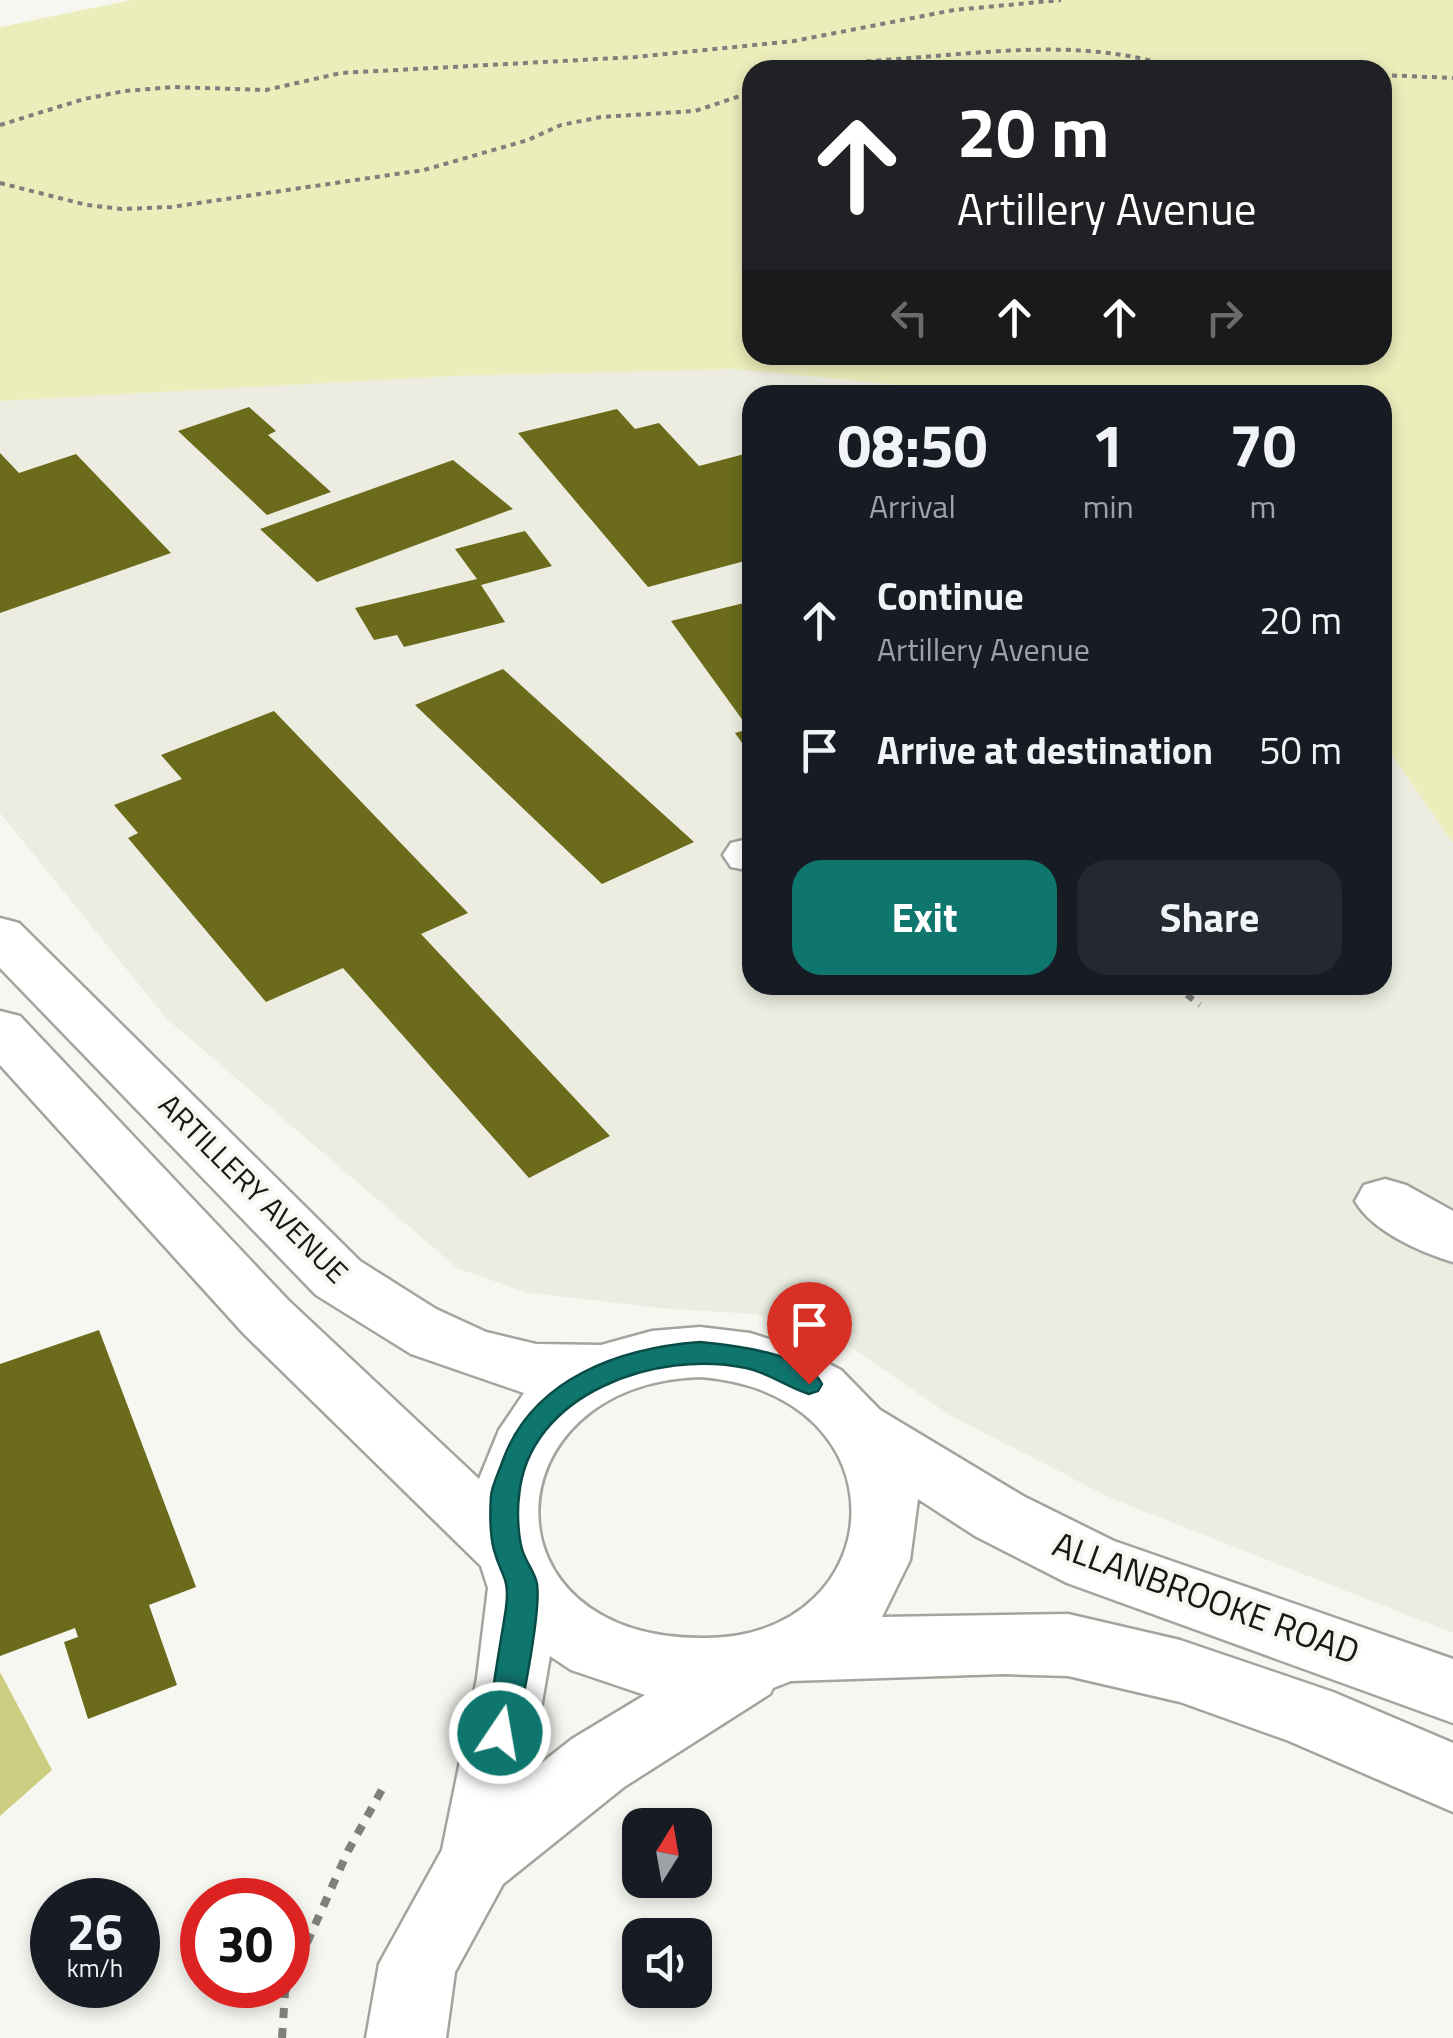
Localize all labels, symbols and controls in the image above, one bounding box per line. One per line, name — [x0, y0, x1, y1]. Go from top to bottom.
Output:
text: 20 m — [957, 78, 1110, 184]
icon: ahead — [792, 100, 922, 230]
text: Artillery Avenue — [957, 174, 1257, 242]
icon: left — [882, 290, 937, 345]
icon: ahead — [987, 290, 1042, 345]
icon: ahead — [1092, 290, 1147, 345]
icon: right — [1197, 290, 1252, 345]
text: 08:50 — [838, 399, 987, 490]
text: 1 — [1091, 399, 1125, 490]
text: 70 — [1229, 399, 1296, 490]
text: Arrival — [869, 482, 956, 530]
text: min — [1083, 482, 1134, 530]
text: m — [1249, 482, 1276, 530]
text: Continue — [877, 567, 1024, 625]
text: 20 m — [1259, 591, 1342, 649]
icon: ahead — [792, 593, 847, 648]
text: Artillery Avenue — [877, 625, 1090, 673]
text: Arrive at destination — [877, 721, 1213, 779]
text: 50 m — [1259, 721, 1342, 779]
icon: arrive — [792, 723, 847, 778]
button: Exit — [792, 860, 1057, 975]
button: Share — [1077, 860, 1342, 975]
street label: ARTILLERY AVENUE — [148, 1083, 359, 1294]
pin — [767, 1282, 852, 1385]
icon: arrive — [782, 1297, 837, 1352]
street label: ALLANBROOKE ROAD — [1045, 1516, 1367, 1678]
position arrow — [448, 1681, 552, 1785]
north arrow — [622, 1808, 712, 1898]
map controls — [622, 1808, 712, 2008]
speed limit sign: 30 — [180, 1878, 310, 2008]
text: 26 — [67, 1893, 123, 1969]
button: sound — [622, 1918, 712, 2008]
text: km/h — [67, 1949, 123, 1987]

